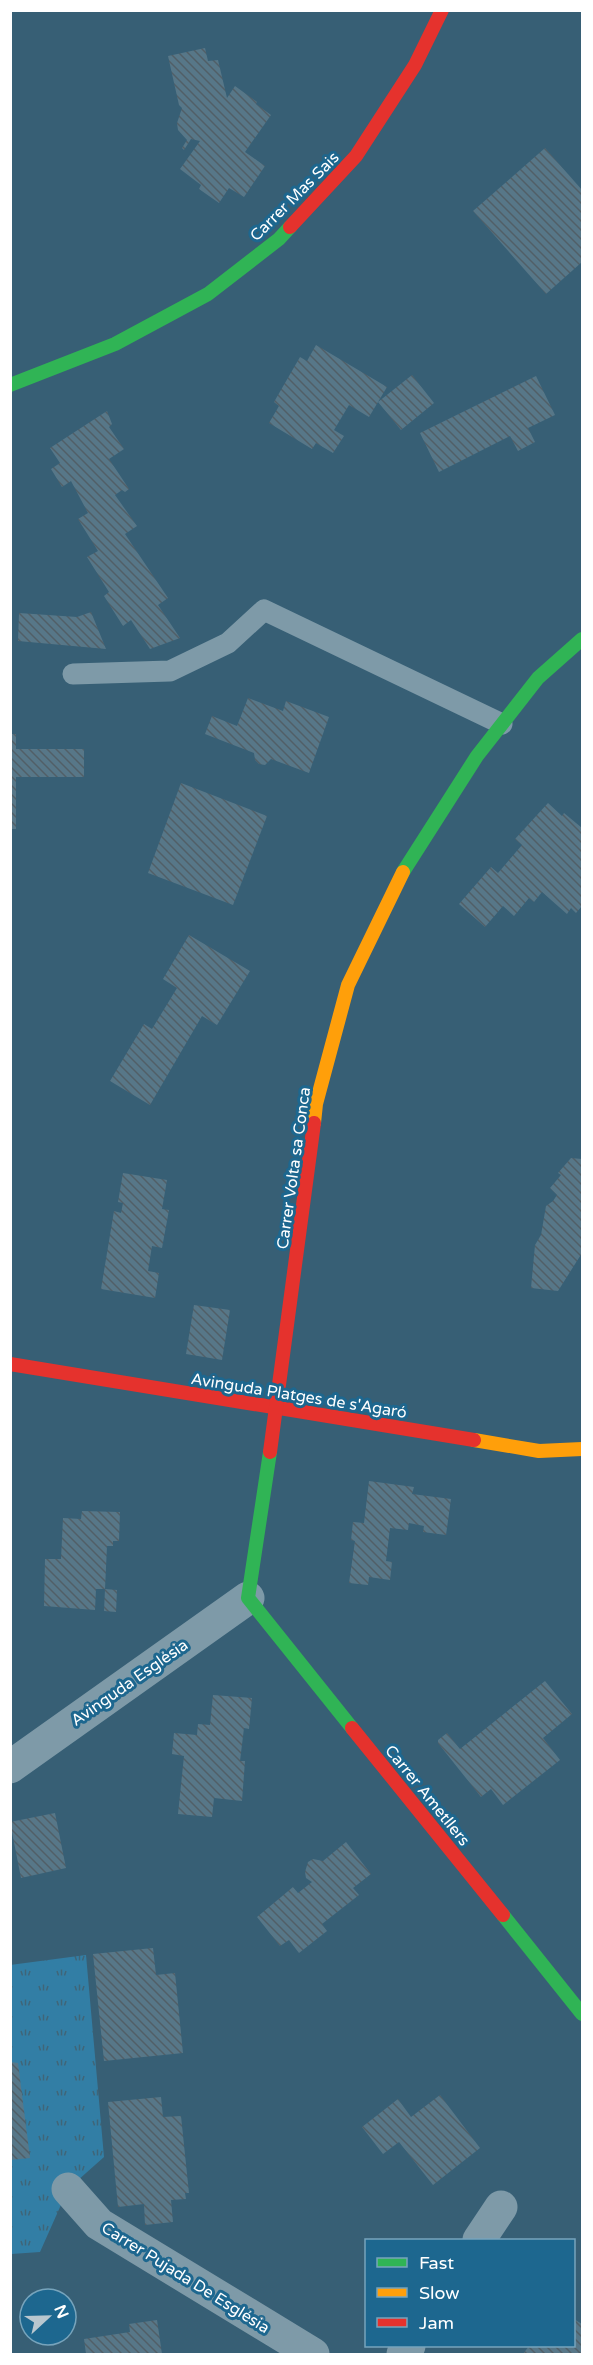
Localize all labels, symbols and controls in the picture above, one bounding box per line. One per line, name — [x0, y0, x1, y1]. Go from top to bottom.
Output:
street label: Carrer Mas Sais — [246, 148, 344, 246]
street label: Carrer Volta sa Conca — [273, 1086, 315, 1250]
street label: Avinguda Platges de s'Agaró — [190, 1369, 408, 1423]
street label: Avinguda Església — [67, 1635, 192, 1731]
street label: Carrer Ametllers — [380, 1741, 474, 1850]
street label: Carrer Pujada De Església — [98, 2218, 273, 2338]
legend — [365, 2239, 575, 2347]
text: Fast — [419, 2252, 454, 2274]
text: Slow — [419, 2282, 460, 2304]
north arrow — [18, 2287, 78, 2347]
text: N — [49, 2302, 73, 2321]
text: Jam — [419, 2312, 454, 2334]

